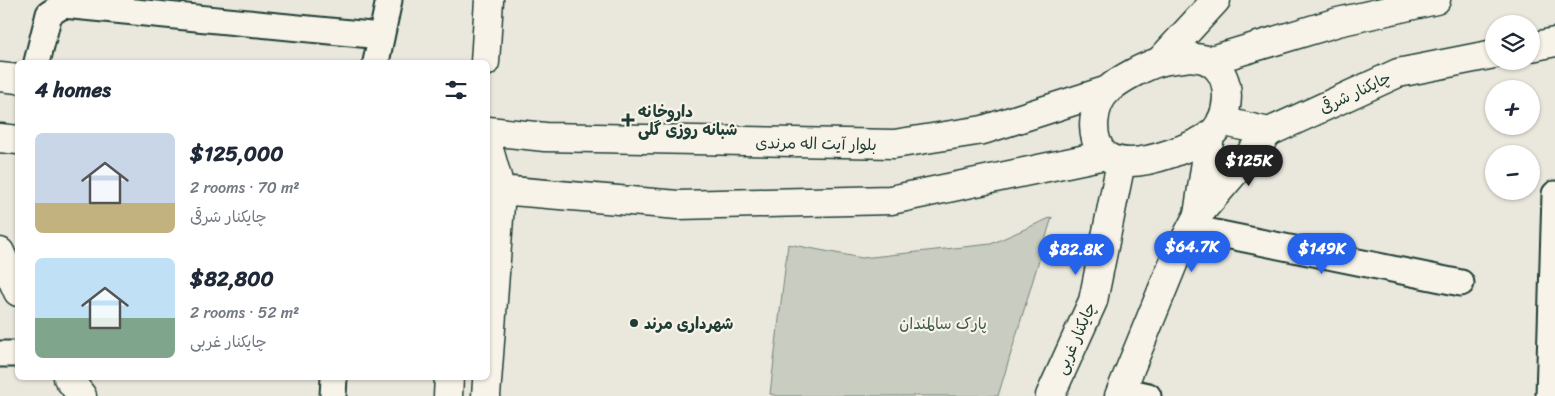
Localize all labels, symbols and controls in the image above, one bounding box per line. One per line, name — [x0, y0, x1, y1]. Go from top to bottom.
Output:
map controls — [1485, 15, 1540, 200]
button: layers — [1485, 15, 1540, 70]
street label: چایکنار شرقی — [1314, 63, 1396, 122]
text: 4 homes — [35, 71, 111, 109]
icon: filters — [442, 76, 470, 104]
button: + — [1485, 80, 1540, 135]
place label: داروخانه شبانه روزی گلی — [638, 97, 737, 144]
marker: داروخانه شبانه روزی گلی — [622, 114, 634, 126]
street label: بلوار آیت اله مرندی — [755, 128, 877, 159]
text: $125,000 — [190, 135, 284, 173]
pin: $125K — [1214, 144, 1284, 187]
button: − — [1485, 145, 1540, 200]
text: $125K — [1226, 146, 1272, 175]
icon: home — [75, 153, 135, 213]
text: 2 rooms · 70 m² — [190, 173, 300, 202]
text: چایکنار شرقی — [190, 202, 267, 231]
pin: $64.7K — [1151, 230, 1233, 273]
text: $64.7K — [1165, 232, 1219, 261]
pin: $149K — [1287, 232, 1357, 275]
pin: $82.8K — [1035, 234, 1117, 276]
text: $149K — [1298, 234, 1346, 263]
text: $82.8K — [1049, 235, 1103, 264]
text: $82,800 — [190, 260, 274, 298]
icon: home — [75, 278, 135, 338]
street label: چایکنار غربی — [1047, 297, 1104, 379]
text: 2 rooms · 52 m² — [190, 298, 299, 327]
place label: شهرداری مرند — [644, 309, 733, 338]
park label: پارک سالمندان — [899, 309, 987, 338]
marker: شهرداری مرند — [628, 317, 640, 329]
text: چایکنار غربی — [190, 327, 267, 356]

